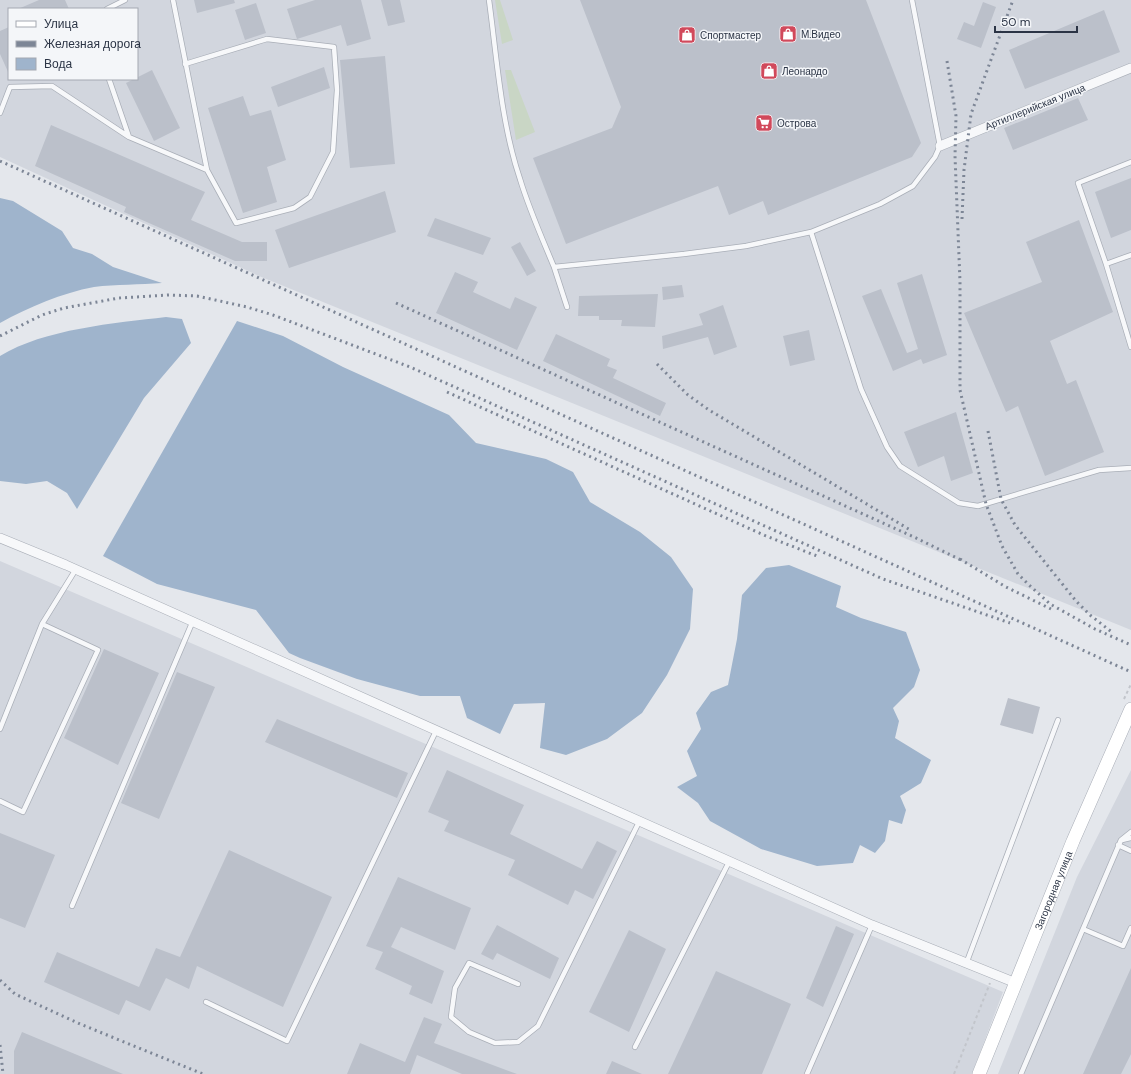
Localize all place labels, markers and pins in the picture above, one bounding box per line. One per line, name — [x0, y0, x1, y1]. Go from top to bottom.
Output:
shop icon: М.Видео — [778, 24, 798, 44]
shop icon: Спортмастер — [677, 25, 697, 45]
place label: М.Видео — [801, 28, 841, 41]
place label: Спортмастер — [700, 29, 762, 42]
shop icon: Леонардо — [759, 61, 779, 81]
place label: Леонардо — [782, 65, 828, 78]
supermarket icon: Острова — [754, 113, 774, 133]
place label: Острова — [777, 117, 817, 130]

